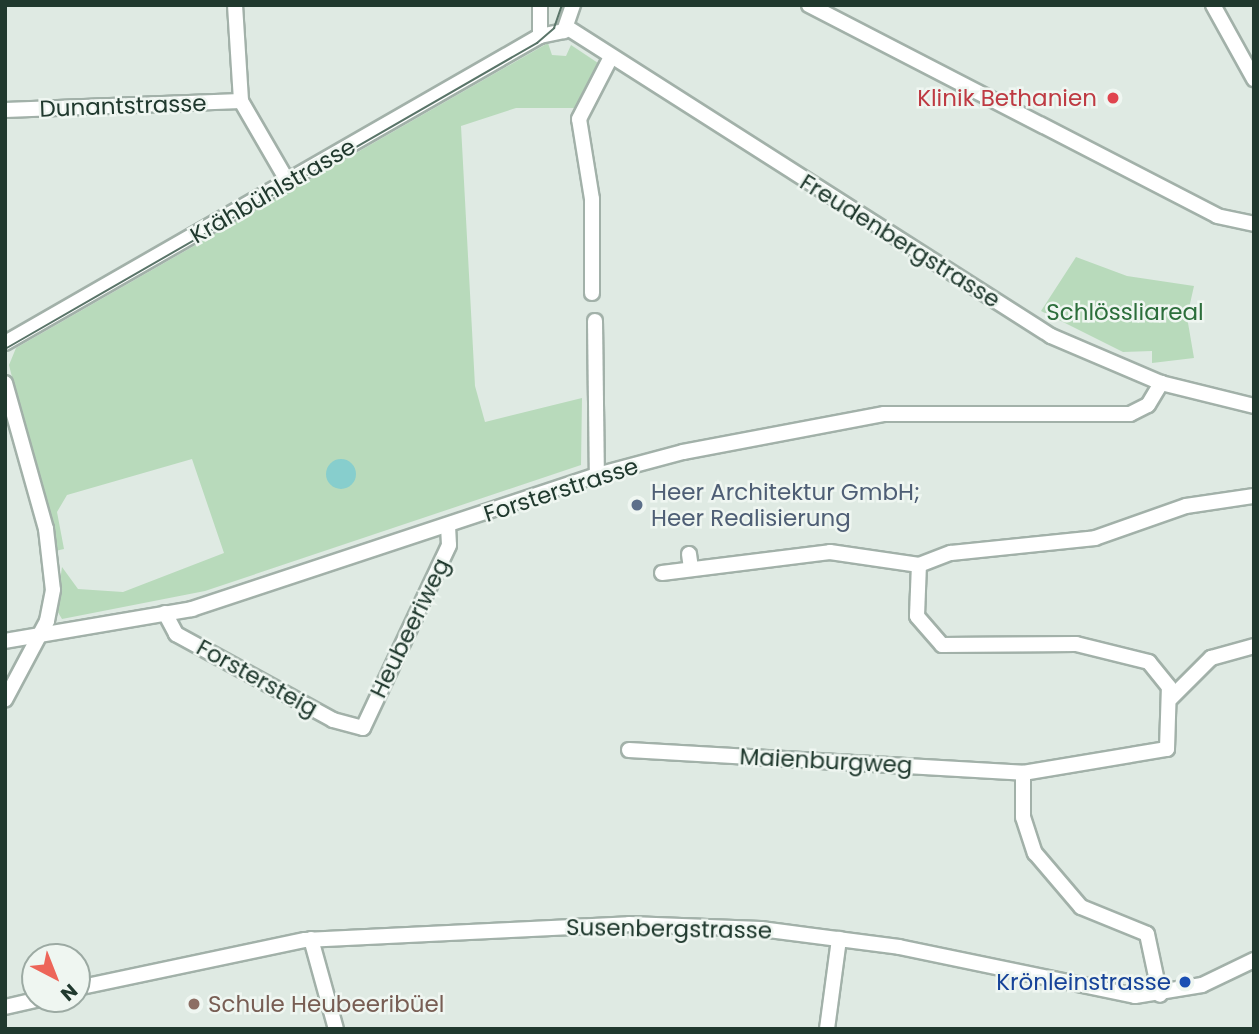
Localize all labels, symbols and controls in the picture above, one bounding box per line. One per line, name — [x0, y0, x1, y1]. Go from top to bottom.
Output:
place label: Klinik Bethanien — [917, 84, 1097, 112]
marker: Klinik Bethanien — [1103, 88, 1123, 108]
street label: Dunantstrasse — [39, 89, 207, 123]
street label: Krähbühlstrasse — [186, 133, 360, 249]
street label: Freudenbergstrasse — [795, 168, 1005, 314]
park label: Schlössliareal — [1046, 298, 1204, 326]
street label: Forsterstrasse — [480, 452, 642, 528]
place label: Heer Architektur GmbH; Heer Realisierung — [651, 478, 920, 532]
marker: Heer Architektur GmbH; Heer Realisierung — [629, 497, 645, 513]
street label: Heubeeriweg — [364, 554, 456, 702]
street label: Forstersteig — [192, 633, 322, 723]
street label: Maienburgweg — [739, 743, 913, 779]
street label: Susenbergstrasse — [566, 913, 772, 945]
north arrow — [21, 943, 91, 1013]
place label: Krönleinstrasse — [996, 968, 1171, 996]
marker: Krönleinstrasse — [1177, 974, 1193, 990]
text: N — [55, 978, 83, 1007]
place label: Schule Heubeeribüel — [208, 990, 444, 1018]
marker: Schule Heubeeribüel — [186, 996, 202, 1012]

